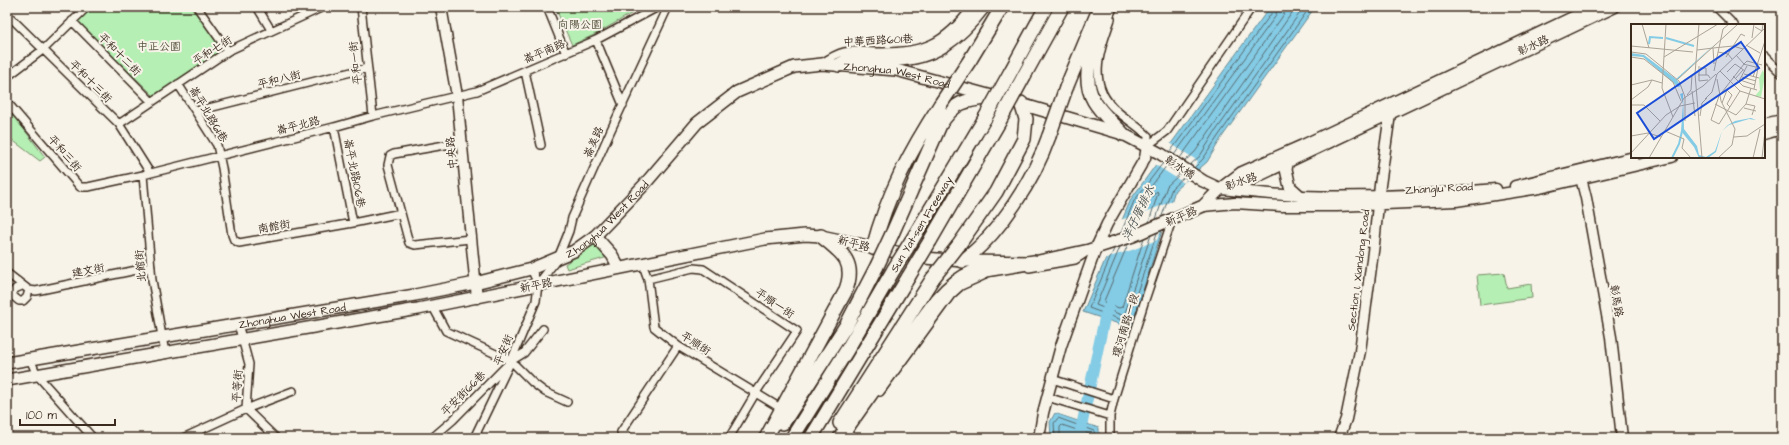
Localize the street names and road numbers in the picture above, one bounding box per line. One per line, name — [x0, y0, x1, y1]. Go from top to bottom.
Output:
street label: 平和十二街 — [95, 30, 145, 80]
street label: 中華西路601巷 — [843, 31, 913, 50]
street label: 平和七街 — [190, 32, 236, 68]
street label: 彰水路 — [1515, 32, 1551, 59]
street label: 崙平南路 — [521, 36, 567, 67]
street label: 平和一街 — [346, 39, 365, 86]
street label: 平和十三街 — [66, 57, 116, 107]
street label: Zhonghua West Road — [843, 59, 952, 92]
street label: 平和八街 — [256, 67, 303, 92]
street label: 崙平北路61巷 — [186, 83, 231, 145]
street label: 崙平北路 — [275, 113, 321, 138]
street label: 崙美路 — [580, 124, 607, 160]
street label: 平和三街 — [45, 132, 85, 176]
street label: 中央路 — [443, 136, 460, 170]
street label: 崙平北路106巷 — [340, 137, 369, 209]
street label: 彰水橋 — [1162, 152, 1198, 183]
street label: 彰水路 — [1223, 169, 1259, 194]
street label: Sun Yat-sen Freeway — [887, 174, 957, 276]
street label: Zhonghua West Road — [564, 177, 653, 262]
street label: Zhanglu Road — [1405, 179, 1474, 199]
street label: 新平路 — [1163, 203, 1199, 230]
street label: Section 1, Xiandong Road — [1344, 208, 1374, 332]
street label: 南館街 — [257, 216, 293, 237]
street label: 新平路 — [836, 232, 872, 255]
street label: 北館街 — [132, 248, 149, 283]
street label: 建文街 — [70, 260, 107, 281]
street label: 新平路 — [518, 275, 554, 296]
street label: 彰馬路 — [1606, 284, 1627, 319]
street label: 平順一街 — [752, 285, 798, 322]
street label: 環河南路一段 — [1109, 291, 1142, 359]
street label: Zhonghua West Road — [237, 300, 347, 332]
street label: 平順街 — [678, 328, 714, 359]
street label: 平安街 — [490, 331, 517, 368]
street label: 平等街 — [229, 368, 246, 403]
street label: 平安街66巷 — [438, 368, 489, 419]

